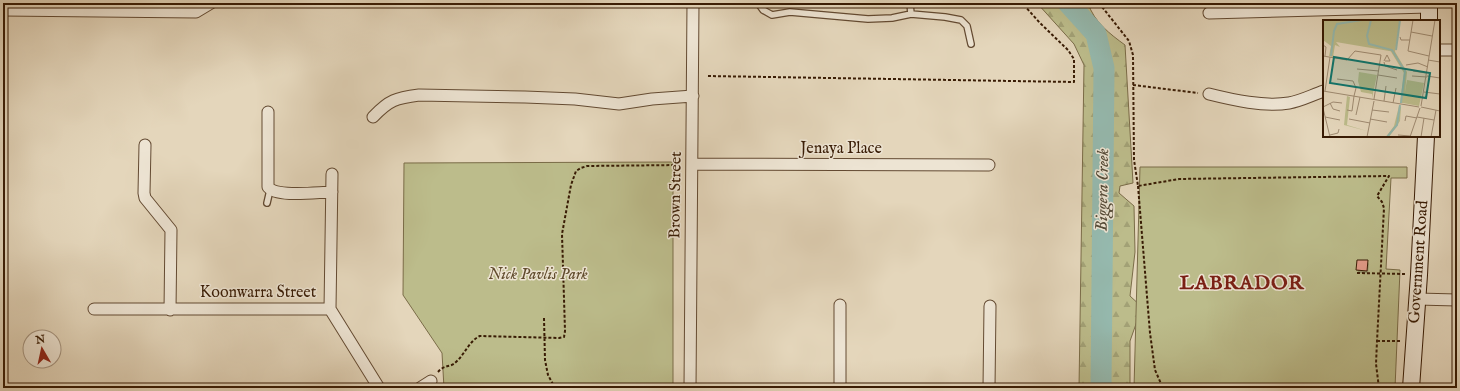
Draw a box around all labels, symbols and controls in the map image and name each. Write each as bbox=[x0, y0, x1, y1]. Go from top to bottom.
inset map bbox=[1323, 20, 1440, 137]
street label: Jenaya Place bbox=[798, 139, 882, 159]
water label: Biggera Creek bbox=[1092, 148, 1114, 232]
street label: Brown Street bbox=[665, 151, 687, 239]
street label: Government Road bbox=[1405, 199, 1433, 324]
park label: Nick Pavlis Park bbox=[488, 265, 588, 285]
district label: LABRADOR bbox=[1180, 271, 1305, 296]
street label: Koonwarra Street bbox=[200, 283, 317, 303]
north arrow bbox=[22, 329, 62, 369]
text: N bbox=[34, 332, 47, 348]

